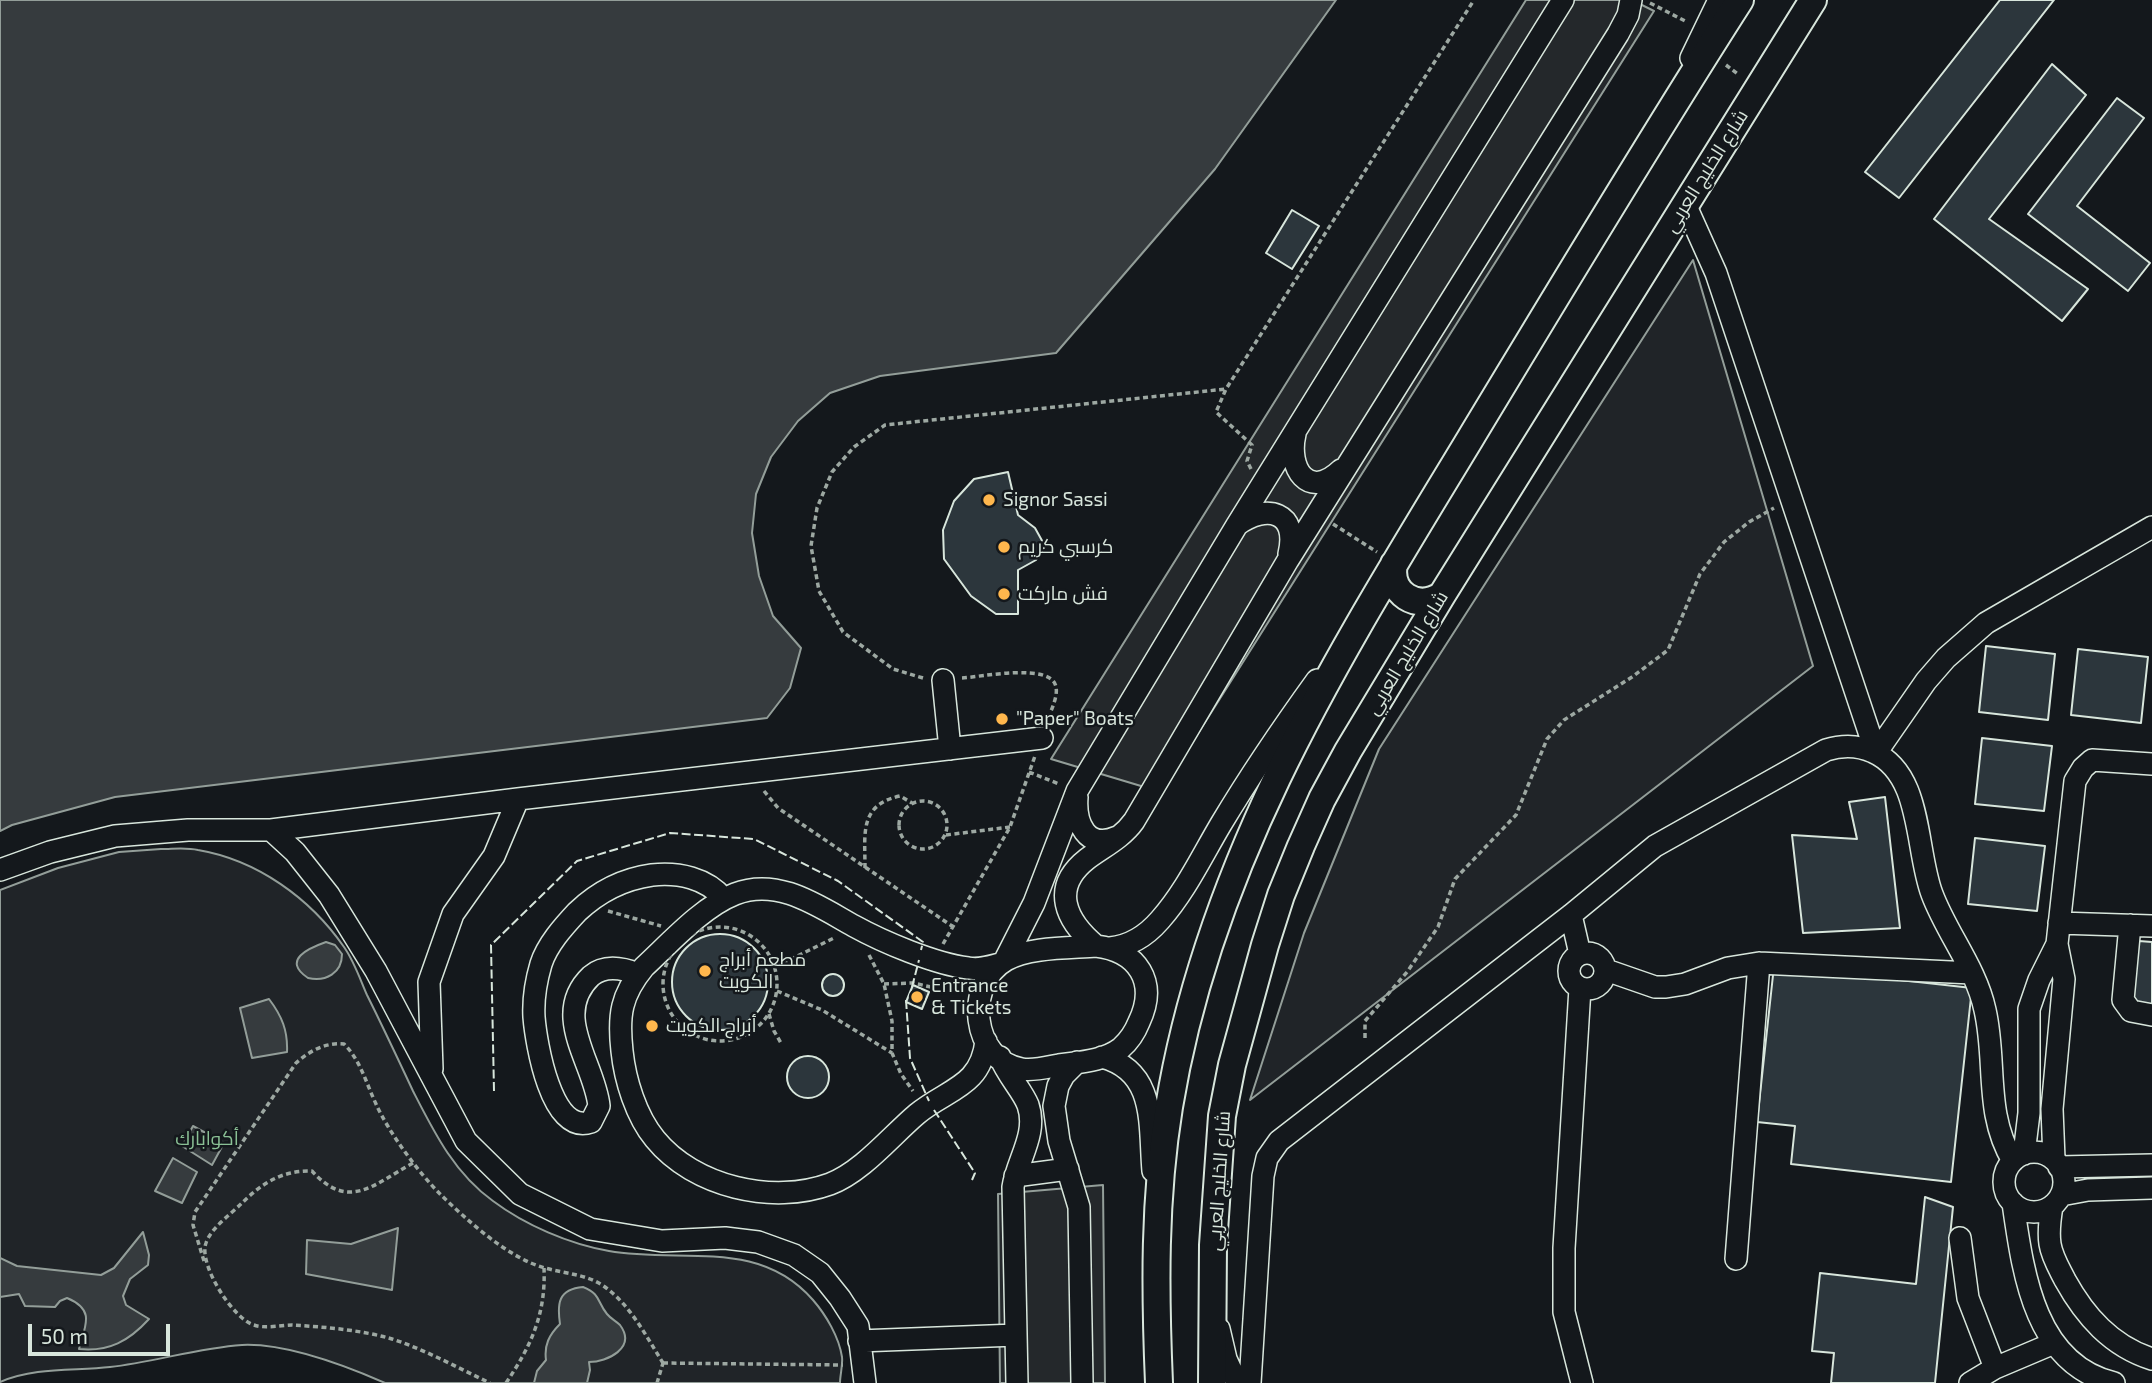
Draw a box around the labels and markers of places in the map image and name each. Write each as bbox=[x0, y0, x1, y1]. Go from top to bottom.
place label: Signor Sassi bbox=[1003, 489, 1108, 511]
marker: Signor Sassi bbox=[981, 492, 997, 508]
place label: كرسبي كريم bbox=[1018, 536, 1113, 558]
marker: كرسبي كريم bbox=[996, 539, 1012, 555]
place label: فش ماركت bbox=[1018, 583, 1108, 605]
marker: فش ماركت bbox=[996, 586, 1012, 602]
place label: "Paper" Boats bbox=[1016, 708, 1134, 730]
marker: "Paper" Boats bbox=[994, 711, 1010, 727]
place label: مطعم أبراج الكويت bbox=[719, 949, 806, 993]
marker: مطعم أبراج الكويت bbox=[697, 963, 713, 979]
place label: Entrance & Tickets bbox=[931, 975, 1011, 1019]
marker: Entrance & Tickets bbox=[909, 989, 925, 1005]
place label: أبراج الكويت bbox=[666, 1015, 757, 1037]
marker: أبراج الكويت bbox=[644, 1018, 660, 1034]

